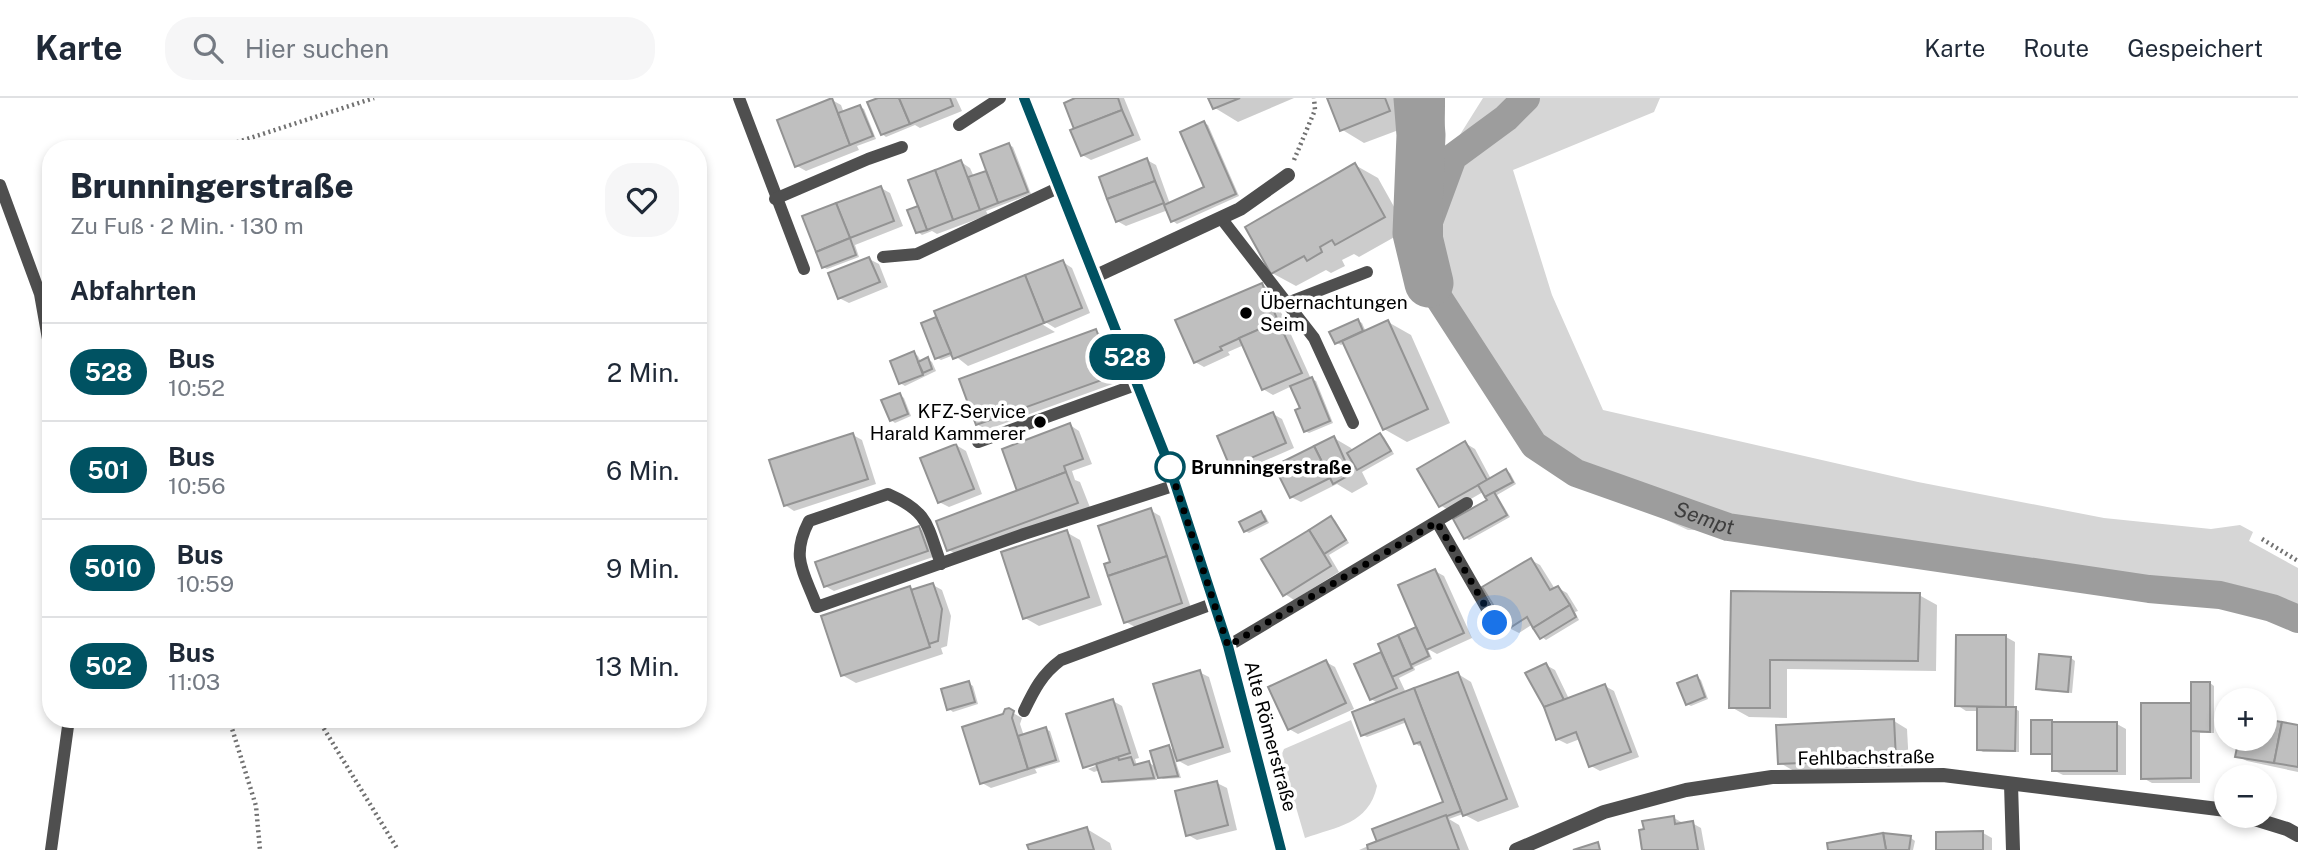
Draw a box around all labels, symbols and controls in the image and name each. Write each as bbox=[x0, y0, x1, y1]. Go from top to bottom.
search box bbox=[165, 17, 655, 80]
text: Karte bbox=[35, 29, 123, 67]
icon: search bbox=[189, 29, 227, 67]
text: Hier suchen bbox=[245, 33, 389, 64]
text: Karte bbox=[1924, 34, 1985, 62]
text: Route bbox=[2023, 34, 2089, 62]
text: Gespeichert bbox=[2127, 34, 2263, 62]
button: heart bbox=[605, 163, 679, 237]
text: Brunningerstraße bbox=[70, 167, 354, 205]
text: Zu Fuß · 2 Min. · 130 m bbox=[70, 212, 304, 239]
text: Abfahrten bbox=[70, 275, 196, 306]
place label: Übernachtungen Seim bbox=[1260, 291, 1408, 335]
marker: Übernachtungen Seim bbox=[1238, 305, 1254, 321]
line badge: 528 bbox=[1087, 334, 1167, 380]
text: Bus bbox=[168, 343, 215, 374]
text: 528 bbox=[1103, 343, 1151, 371]
text: 2 Min. bbox=[607, 357, 679, 388]
text: 528 bbox=[85, 358, 132, 386]
text: 10:52 bbox=[168, 374, 225, 401]
place label: KFZ-Service Harald Kammerer bbox=[870, 400, 1026, 444]
marker: KFZ-Service Harald Kammerer bbox=[1032, 414, 1048, 430]
text: Bus bbox=[168, 441, 215, 472]
marker: Brunningerstraße bbox=[1155, 452, 1185, 482]
text: 6 Min. bbox=[606, 455, 679, 486]
text: 501 bbox=[88, 456, 129, 484]
place label: Brunningerstraße bbox=[1191, 456, 1352, 478]
text: 10:56 bbox=[168, 472, 226, 499]
water label: Sempt bbox=[1671, 496, 1736, 540]
text: Bus bbox=[176, 539, 223, 570]
text: 9 Min. bbox=[606, 553, 679, 584]
text: 5010 bbox=[84, 554, 141, 582]
text: 10:59 bbox=[176, 570, 234, 597]
your location bbox=[1477, 605, 1512, 640]
text: Bus bbox=[168, 637, 215, 668]
text: 13 Min. bbox=[595, 651, 679, 682]
text: 502 bbox=[85, 652, 132, 680]
street label: Alte Römerstraße bbox=[1240, 658, 1302, 814]
text: 11:03 bbox=[168, 668, 220, 695]
map controls bbox=[2214, 688, 2277, 828]
button: + bbox=[2214, 688, 2277, 751]
street label: Fehlbachstraße bbox=[1797, 745, 1935, 769]
button: − bbox=[2214, 765, 2277, 828]

